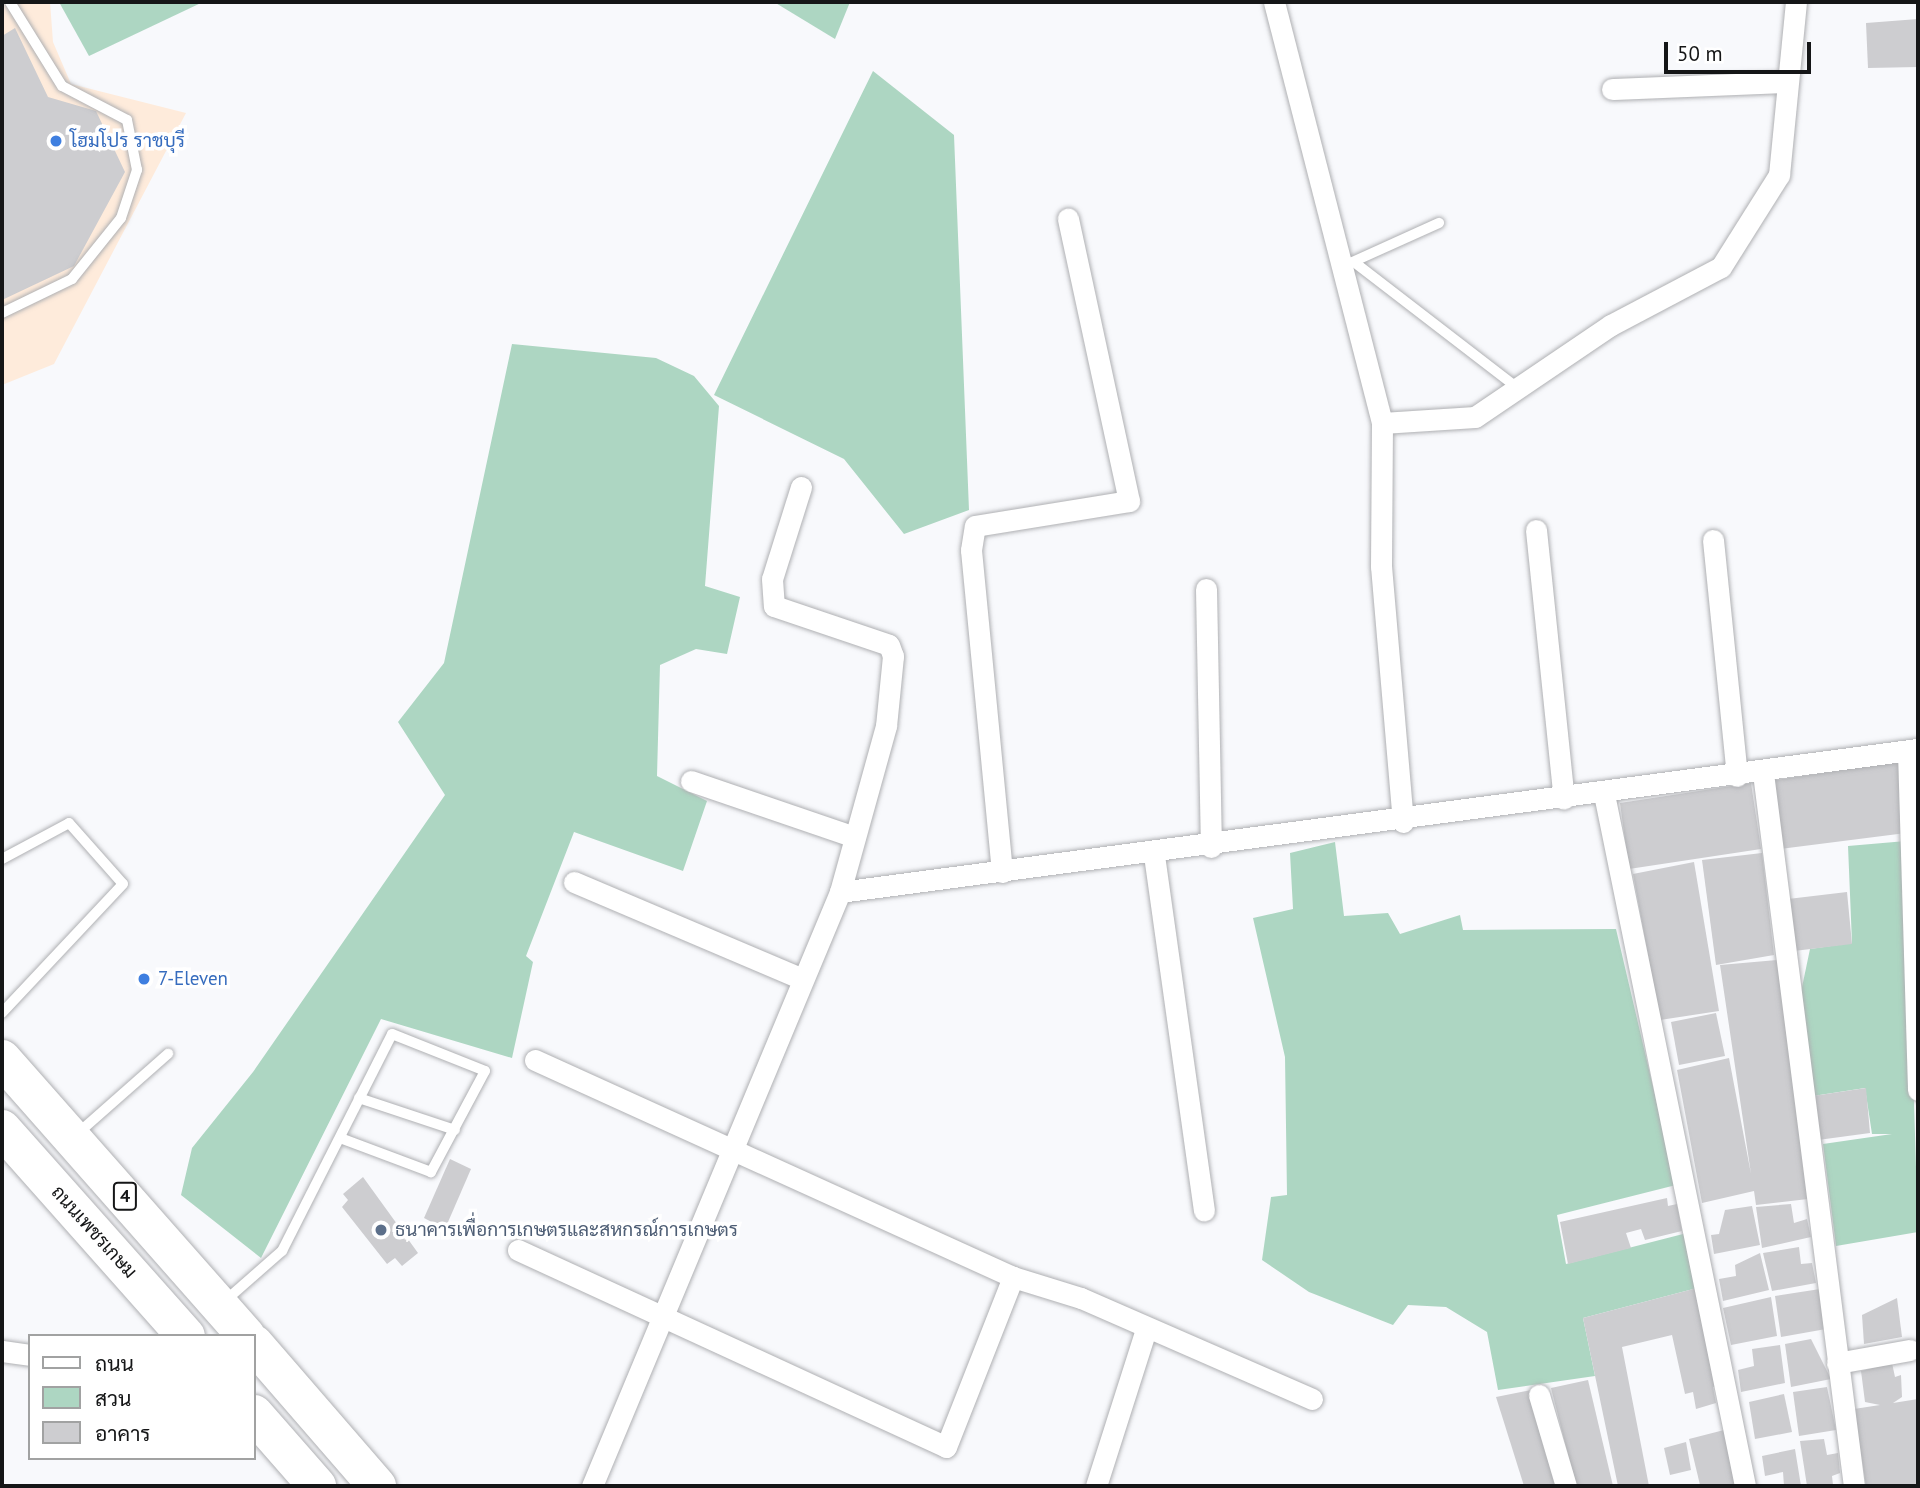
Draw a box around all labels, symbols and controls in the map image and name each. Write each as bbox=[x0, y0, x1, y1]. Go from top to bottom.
scale bar bbox=[1668, 28, 1815, 72]
text: 50 m bbox=[1677, 40, 1723, 67]
place label: โฮมโปร ราชบุรี bbox=[70, 130, 185, 152]
marker: โฮมโปร ราชบุรี bbox=[48, 133, 64, 149]
place label: 7-Eleven bbox=[158, 968, 228, 990]
marker: 7-Eleven bbox=[136, 971, 152, 987]
street label: ถนนเพชรเกษม bbox=[46, 1181, 142, 1283]
road number: 4 bbox=[113, 1182, 137, 1210]
place label: ธนาคารเพื่อการเกษตรและสหกรณ์การเกษตร bbox=[395, 1219, 738, 1241]
marker: ธนาคารเพื่อการเกษตรและสหกรณ์การเกษตร bbox=[373, 1222, 389, 1238]
legend bbox=[28, 1334, 256, 1460]
text: ถนน bbox=[95, 1350, 134, 1377]
text: สวน bbox=[95, 1385, 131, 1412]
text: อาคาร bbox=[95, 1420, 151, 1447]

